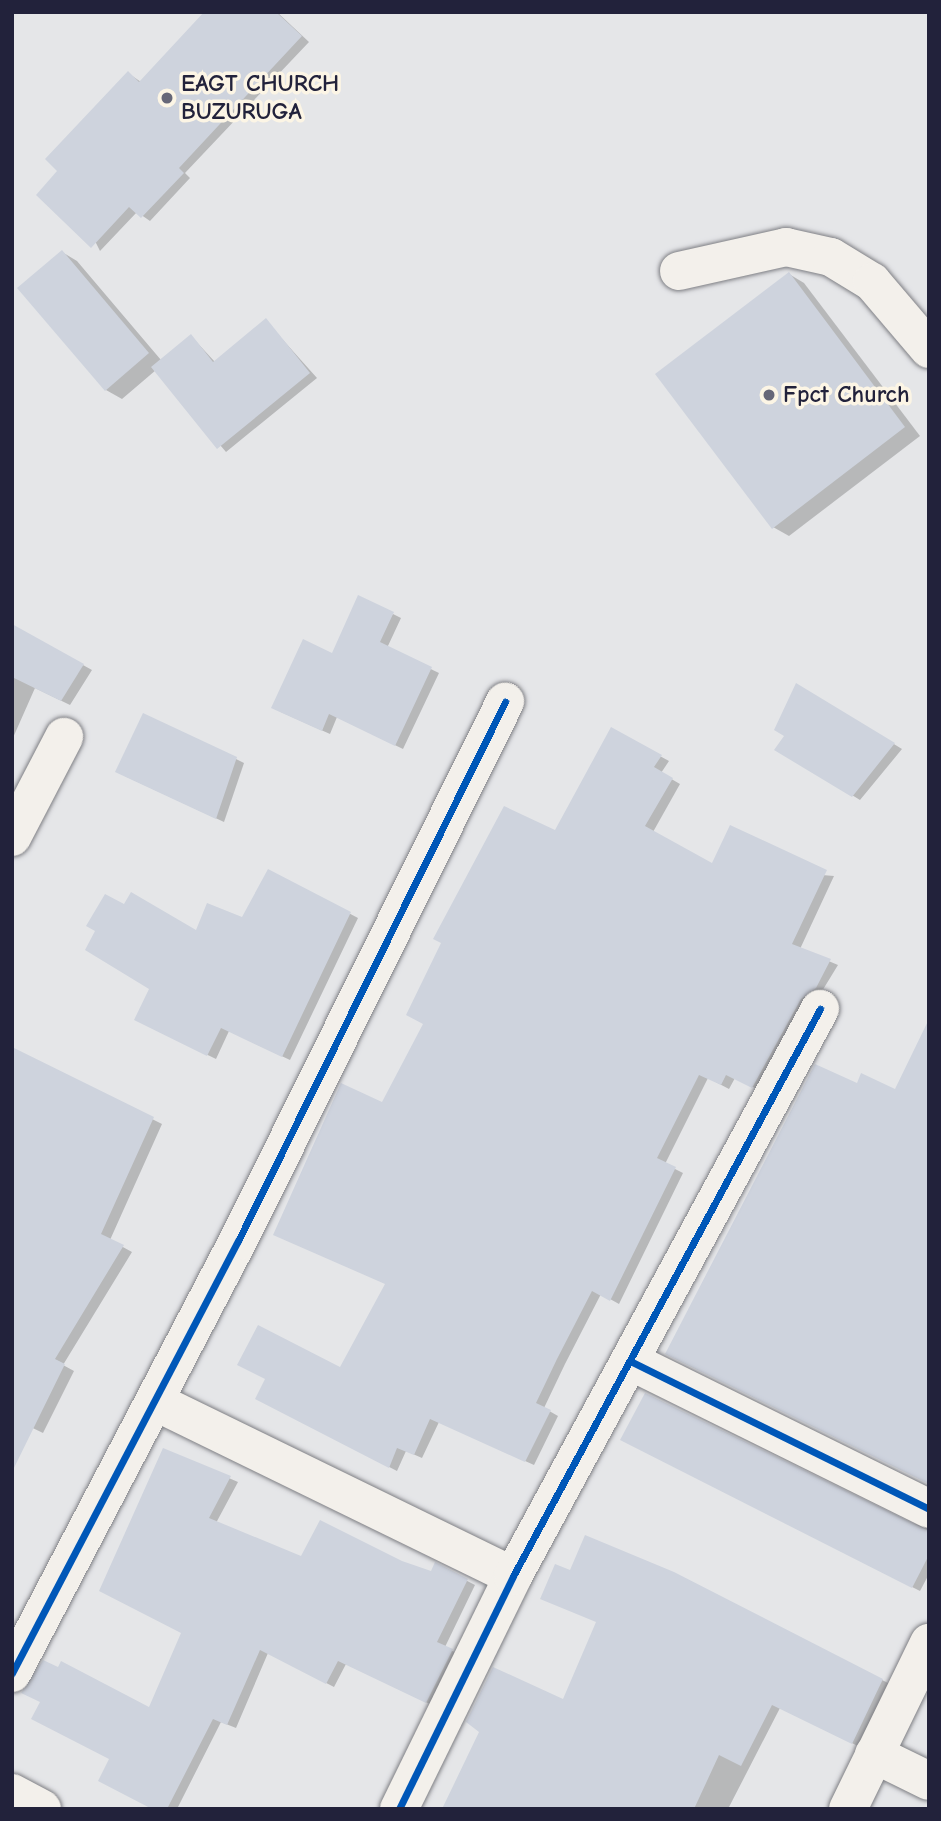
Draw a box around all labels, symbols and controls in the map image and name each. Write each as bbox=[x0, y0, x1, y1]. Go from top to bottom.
place label: EAGT CHURCH BUZURUGA bbox=[181, 70, 339, 126]
marker: EAGT CHURCH BUZURUGA bbox=[159, 90, 175, 106]
place label: Fpct Church bbox=[783, 381, 910, 409]
marker: Fpct Church bbox=[761, 387, 777, 403]

